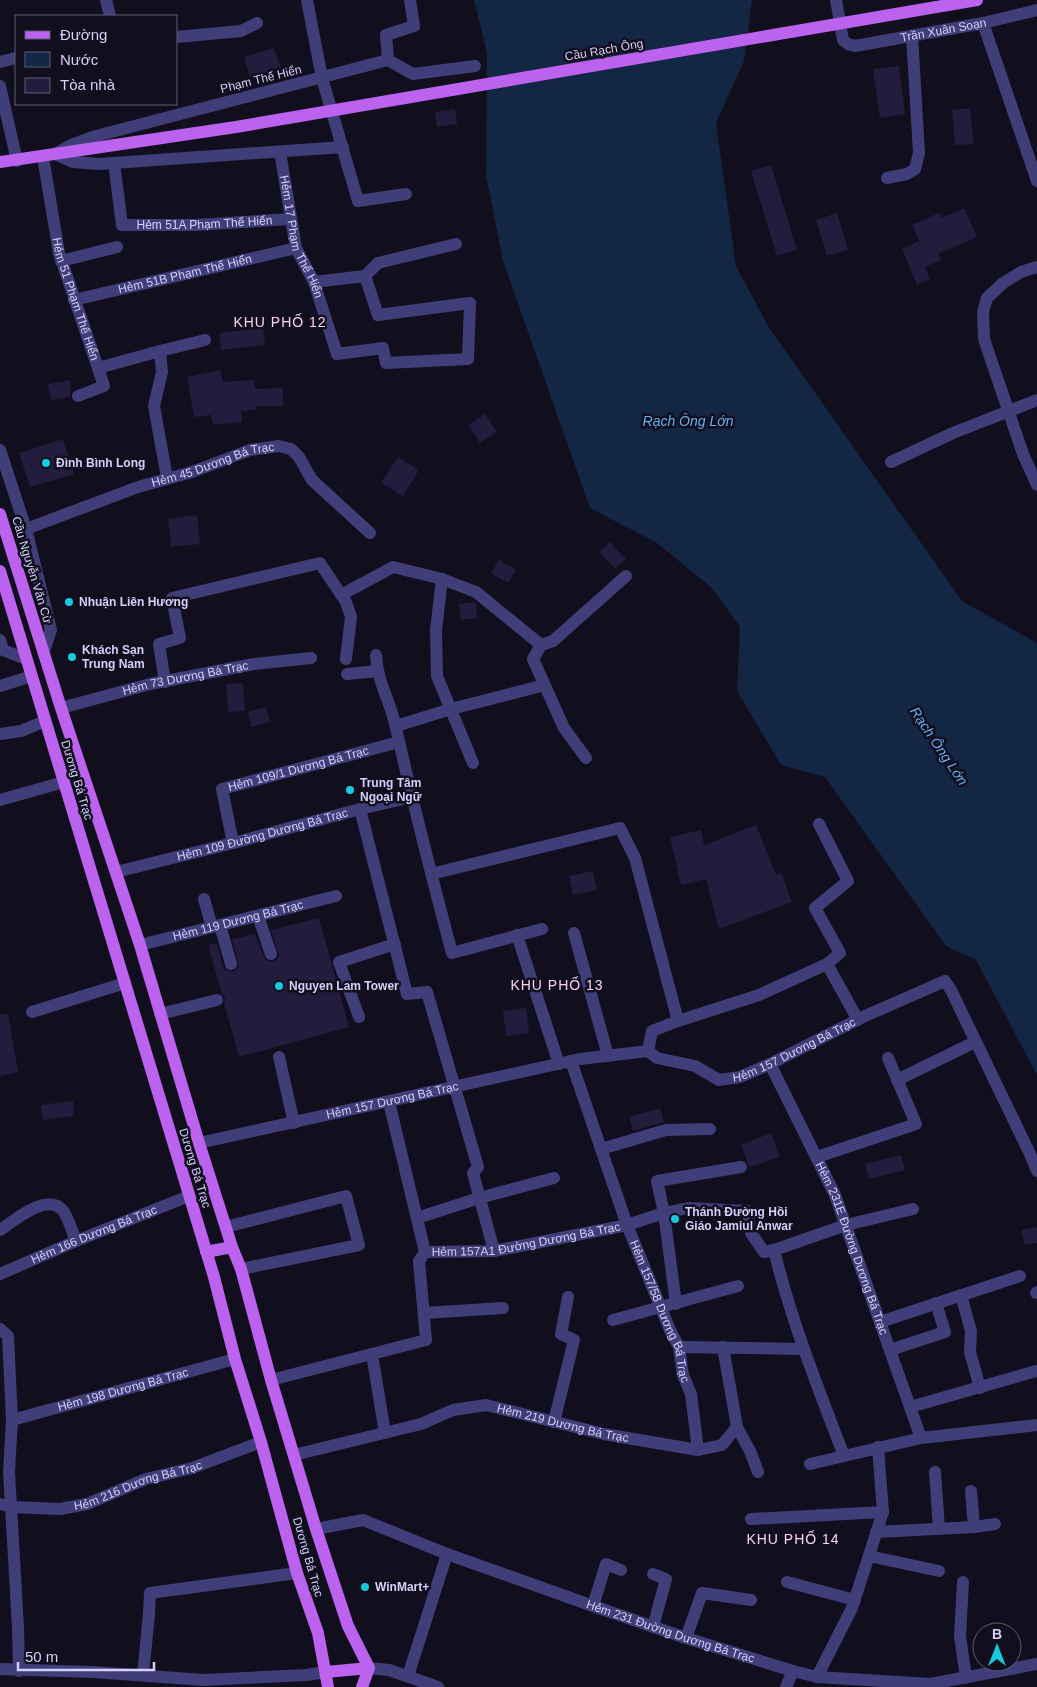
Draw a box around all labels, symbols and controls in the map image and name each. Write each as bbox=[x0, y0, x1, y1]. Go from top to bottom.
legend bbox=[15, 15, 178, 105]
street label: Trần Xuân Soạn bbox=[899, 16, 987, 45]
text: Đường bbox=[60, 26, 107, 43]
street label: Cầu Rạch Ông bbox=[564, 35, 644, 64]
text: Nước bbox=[60, 51, 99, 68]
street label: Phạm Thế Hiển bbox=[219, 62, 303, 96]
text: Tòa nhà bbox=[60, 76, 116, 93]
street label: Hẻm 17 Phạm Thế Hiển bbox=[277, 174, 326, 300]
street label: Hẻm 51A Phạm Thế Hiển bbox=[136, 213, 273, 232]
street label: Hẻm 51 Phạm Thế Hiển bbox=[50, 236, 102, 362]
street label: Hẻm 51B Phạm Thế Hiển bbox=[117, 252, 253, 296]
district label: KHU PHỐ 12 bbox=[233, 313, 327, 330]
water label: Rạch Ông Lớn bbox=[643, 413, 734, 429]
street label: Hẻm 45 Dương Bá Trạc bbox=[150, 440, 275, 490]
place label: Đình Bình Long bbox=[56, 456, 145, 470]
marker: Đình Bình Long bbox=[40, 457, 52, 469]
street label: Cầu Nguyễn Văn Cừ bbox=[9, 514, 56, 625]
place label: Nhuận Liên Hương bbox=[79, 595, 188, 609]
marker: Nhuận Liên Hương bbox=[63, 596, 75, 608]
place label: Khách Sạn Trung Nam bbox=[82, 643, 145, 671]
marker: Khách Sạn Trung Nam bbox=[66, 651, 78, 663]
street label: Hẻm 73 Dương Bá Trạc bbox=[121, 658, 249, 698]
water label: Rạch Ông Lớn bbox=[907, 704, 971, 788]
street label: Dương Bá Trạc bbox=[58, 738, 96, 822]
street label: Hẻm 109/1 Dương Bá Trạc bbox=[226, 743, 370, 794]
place label: Trung Tâm Ngoại Ngữ bbox=[360, 776, 422, 804]
marker: Trung Tâm Ngoại Ngữ bbox=[344, 784, 356, 796]
street label: Hẻm 109 Đường Dương Bá Trạc bbox=[175, 806, 349, 864]
street label: Hẻm 119 Dương Bá Trạc bbox=[171, 897, 305, 944]
district label: KHU PHỐ 13 bbox=[510, 976, 604, 993]
place label: Nguyen Lam Tower bbox=[289, 979, 399, 993]
marker: Nguyen Lam Tower bbox=[273, 980, 285, 992]
street label: Hẻm 157 Dương Bá Trạc bbox=[732, 1015, 858, 1085]
street label: Hẻm 157 Dương Bá Trạc bbox=[325, 1079, 460, 1122]
street label: Dương Bá Trạc bbox=[176, 1126, 214, 1210]
street label: Hẻm 231E Đường Dương Bá Trạc bbox=[813, 1159, 891, 1337]
street label: Hẻm 166 Dương Bá Trạc bbox=[29, 1202, 159, 1267]
place label: Thánh Đường Hồi Giáo Jamiul Anwar bbox=[685, 1205, 793, 1233]
marker: Thánh Đường Hồi Giáo Jamiul Anwar bbox=[669, 1213, 681, 1225]
street label: Hẻm 157A1 Đường Dương Bá Trạc bbox=[431, 1219, 621, 1259]
street label: Hẻm 157/58 Dương Bá Trạc bbox=[627, 1238, 692, 1385]
street label: Hẻm 198 Dương Bá Trạc bbox=[56, 1365, 190, 1414]
street label: Hẻm 219 Dương Bá Trạc bbox=[496, 1401, 630, 1445]
street label: Hẻm 216 Dương Bá Trạc bbox=[73, 1458, 204, 1513]
street label: Dương Bá Trạc bbox=[290, 1515, 326, 1599]
district label: KHU PHỐ 14 bbox=[746, 1530, 840, 1547]
place label: WinMart+ bbox=[375, 1580, 429, 1594]
marker: WinMart+ bbox=[359, 1581, 371, 1593]
street label: Hẻm 231 Đường Dương Bá Trạc bbox=[585, 1597, 756, 1666]
north arrow bbox=[972, 1622, 1022, 1672]
text: B bbox=[992, 1626, 1002, 1642]
scale bar bbox=[18, 1640, 154, 1672]
text: 50 m bbox=[25, 1648, 58, 1665]

